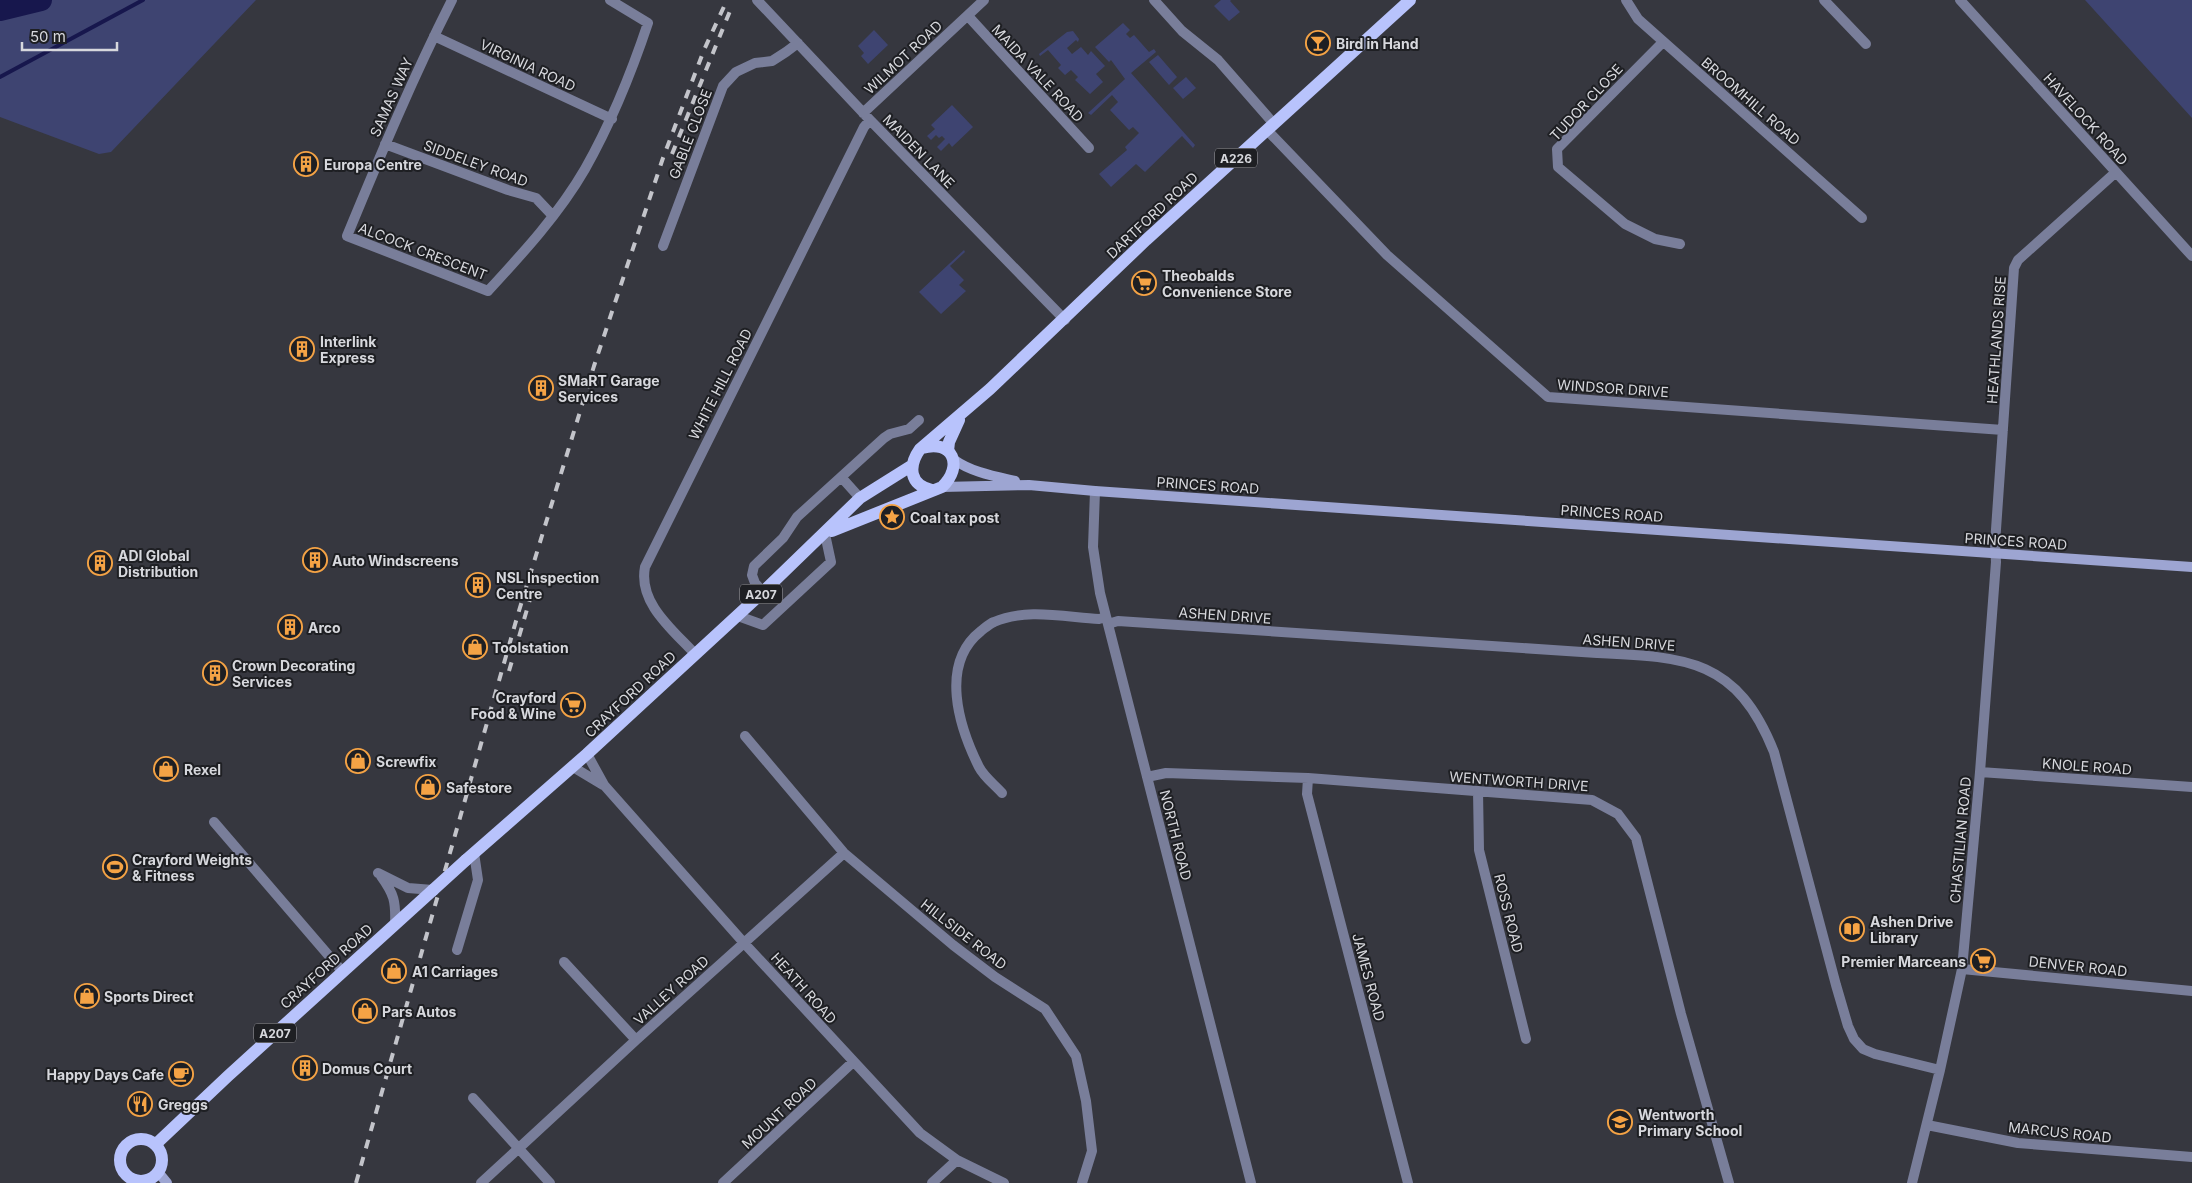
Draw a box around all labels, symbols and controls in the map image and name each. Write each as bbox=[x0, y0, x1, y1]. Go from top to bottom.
street label: WILMOT ROAD bbox=[860, 17, 946, 97]
scale bar bbox=[22, 20, 118, 52]
street label: MAIDA VALE ROAD bbox=[989, 21, 1087, 125]
text: 50 m bbox=[30, 27, 66, 46]
bar icon: Bird in Hand bbox=[1305, 30, 1331, 56]
street label: VIRGINIA ROAD bbox=[477, 35, 579, 95]
place label: Bird in Hand bbox=[1336, 35, 1419, 52]
street label: SAMAS WAY bbox=[366, 54, 416, 139]
street label: BROOMHILL ROAD bbox=[1698, 54, 1804, 148]
street label: TUDOR CLOSE bbox=[1546, 60, 1626, 144]
street label: HAVELOCK ROAD bbox=[2040, 69, 2132, 169]
street label: GABLE CLOSE bbox=[665, 87, 715, 181]
street label: MAIDEN LANE bbox=[880, 111, 958, 191]
street label: SIDDELEY ROAD bbox=[421, 136, 531, 190]
road number: A226 bbox=[1215, 148, 1257, 168]
building icon: Europa Centre bbox=[293, 151, 319, 177]
place label: Europa Centre bbox=[324, 156, 422, 173]
street label: DARTFORD ROAD bbox=[1103, 168, 1201, 262]
street label: ALCOCK CRESCENT bbox=[356, 219, 490, 283]
place label: Theobalds Convenience Store bbox=[1162, 267, 1292, 300]
supermarket icon: Theobalds Convenience Store bbox=[1131, 270, 1157, 296]
street label: HEATHLANDS RISE bbox=[1983, 276, 2009, 404]
street label: WHITE HILL ROAD bbox=[685, 326, 755, 442]
place label: Interlink Express bbox=[320, 333, 377, 366]
building icon: Interlink Express bbox=[289, 336, 315, 362]
place label: SMaRT Garage Services bbox=[558, 372, 660, 405]
building icon: SMaRT Garage Services bbox=[528, 375, 554, 401]
street label: WINDSOR DRIVE bbox=[1557, 376, 1669, 400]
street label: PRINCES ROAD bbox=[1156, 473, 1260, 497]
street label: PRINCES ROAD bbox=[1560, 501, 1664, 525]
place icon: Coal tax post bbox=[879, 504, 905, 530]
place label: Coal tax post bbox=[910, 509, 999, 526]
street label: PRINCES ROAD bbox=[1964, 529, 2068, 553]
place label: ADI Global Distribution bbox=[118, 547, 198, 580]
building icon: Auto Windscreens bbox=[302, 547, 328, 573]
building icon: ADI Global Distribution bbox=[87, 550, 113, 576]
place label: Auto Windscreens bbox=[332, 552, 459, 569]
place label: NSL Inspection Centre bbox=[496, 569, 599, 602]
building icon: NSL Inspection Centre bbox=[465, 572, 491, 598]
road number: A207 bbox=[740, 584, 782, 604]
street label: ASHEN DRIVE bbox=[1178, 603, 1272, 627]
building icon: Arco bbox=[277, 614, 303, 640]
place label: Arco bbox=[308, 619, 341, 636]
street label: ASHEN DRIVE bbox=[1582, 630, 1676, 654]
shop icon: Toolstation bbox=[462, 634, 488, 660]
place label: Toolstation bbox=[492, 639, 569, 656]
street label: CRAYFORD ROAD bbox=[581, 647, 679, 741]
place label: Crown Decorating Services bbox=[232, 657, 355, 690]
building icon: Crown Decorating Services bbox=[202, 660, 228, 686]
place label: Crayford Food & Wine bbox=[471, 689, 556, 722]
supermarket icon: Crayford Food & Wine bbox=[560, 692, 586, 718]
shop icon: Screwfix bbox=[345, 748, 371, 774]
place label: Screwfix bbox=[376, 753, 436, 770]
street label: KNOLE ROAD bbox=[2042, 754, 2132, 778]
shop icon: Rexel bbox=[153, 756, 179, 782]
place label: Rexel bbox=[184, 761, 221, 778]
street label: WENTWORTH DRIVE bbox=[1449, 768, 1589, 794]
shop icon: Safestore bbox=[415, 774, 441, 800]
street label: CHASTILIAN ROAD bbox=[1946, 776, 1974, 904]
place label: Safestore bbox=[446, 779, 512, 796]
street label: NORTH ROAD bbox=[1157, 788, 1195, 882]
place label: Crayford Weights & Fitness bbox=[132, 851, 252, 884]
sports icon: Crayford Weights & Fitness bbox=[102, 854, 128, 880]
street label: ROSS ROAD bbox=[1491, 872, 1527, 954]
street label: HILLSIDE ROAD bbox=[918, 895, 1010, 973]
place label: Ashen Drive Library bbox=[1870, 913, 1953, 946]
library icon: Ashen Drive Library bbox=[1839, 916, 1865, 942]
street label: CRAYFORD ROAD bbox=[276, 920, 376, 1012]
street label: JAMES ROAD bbox=[1349, 931, 1389, 1023]
supermarket icon: Premier Marceans bbox=[1970, 948, 1996, 974]
street label: HEATH ROAD bbox=[768, 949, 840, 1027]
street label: VALLEY ROAD bbox=[630, 952, 712, 1028]
street label: DENVER ROAD bbox=[2028, 952, 2128, 980]
place label: Premier Marceans bbox=[1841, 953, 1966, 970]
shop icon: A1 Carriages bbox=[381, 958, 407, 984]
place label: A1 Carriages bbox=[412, 963, 498, 980]
shop icon: Sports Direct bbox=[74, 983, 100, 1009]
place label: Sports Direct bbox=[104, 988, 194, 1005]
shop icon: Pars Autos bbox=[352, 998, 378, 1024]
place label: Pars Autos bbox=[382, 1003, 457, 1020]
road number: A207 bbox=[254, 1024, 296, 1042]
building icon: Domus Court bbox=[292, 1055, 318, 1081]
place label: Domus Court bbox=[322, 1060, 412, 1077]
cafe icon: Happy Days Cafe bbox=[168, 1061, 194, 1087]
place label: Happy Days Cafe bbox=[47, 1066, 164, 1083]
street label: MOUNT ROAD bbox=[738, 1074, 820, 1152]
restaurant icon: Greggs bbox=[127, 1091, 153, 1117]
place label: Greggs bbox=[158, 1096, 208, 1113]
place label: Wentworth Primary School bbox=[1638, 1106, 1742, 1139]
school or university icon: Wentworth Primary School bbox=[1607, 1109, 1633, 1135]
street label: MARCUS ROAD bbox=[2007, 1118, 2113, 1146]

